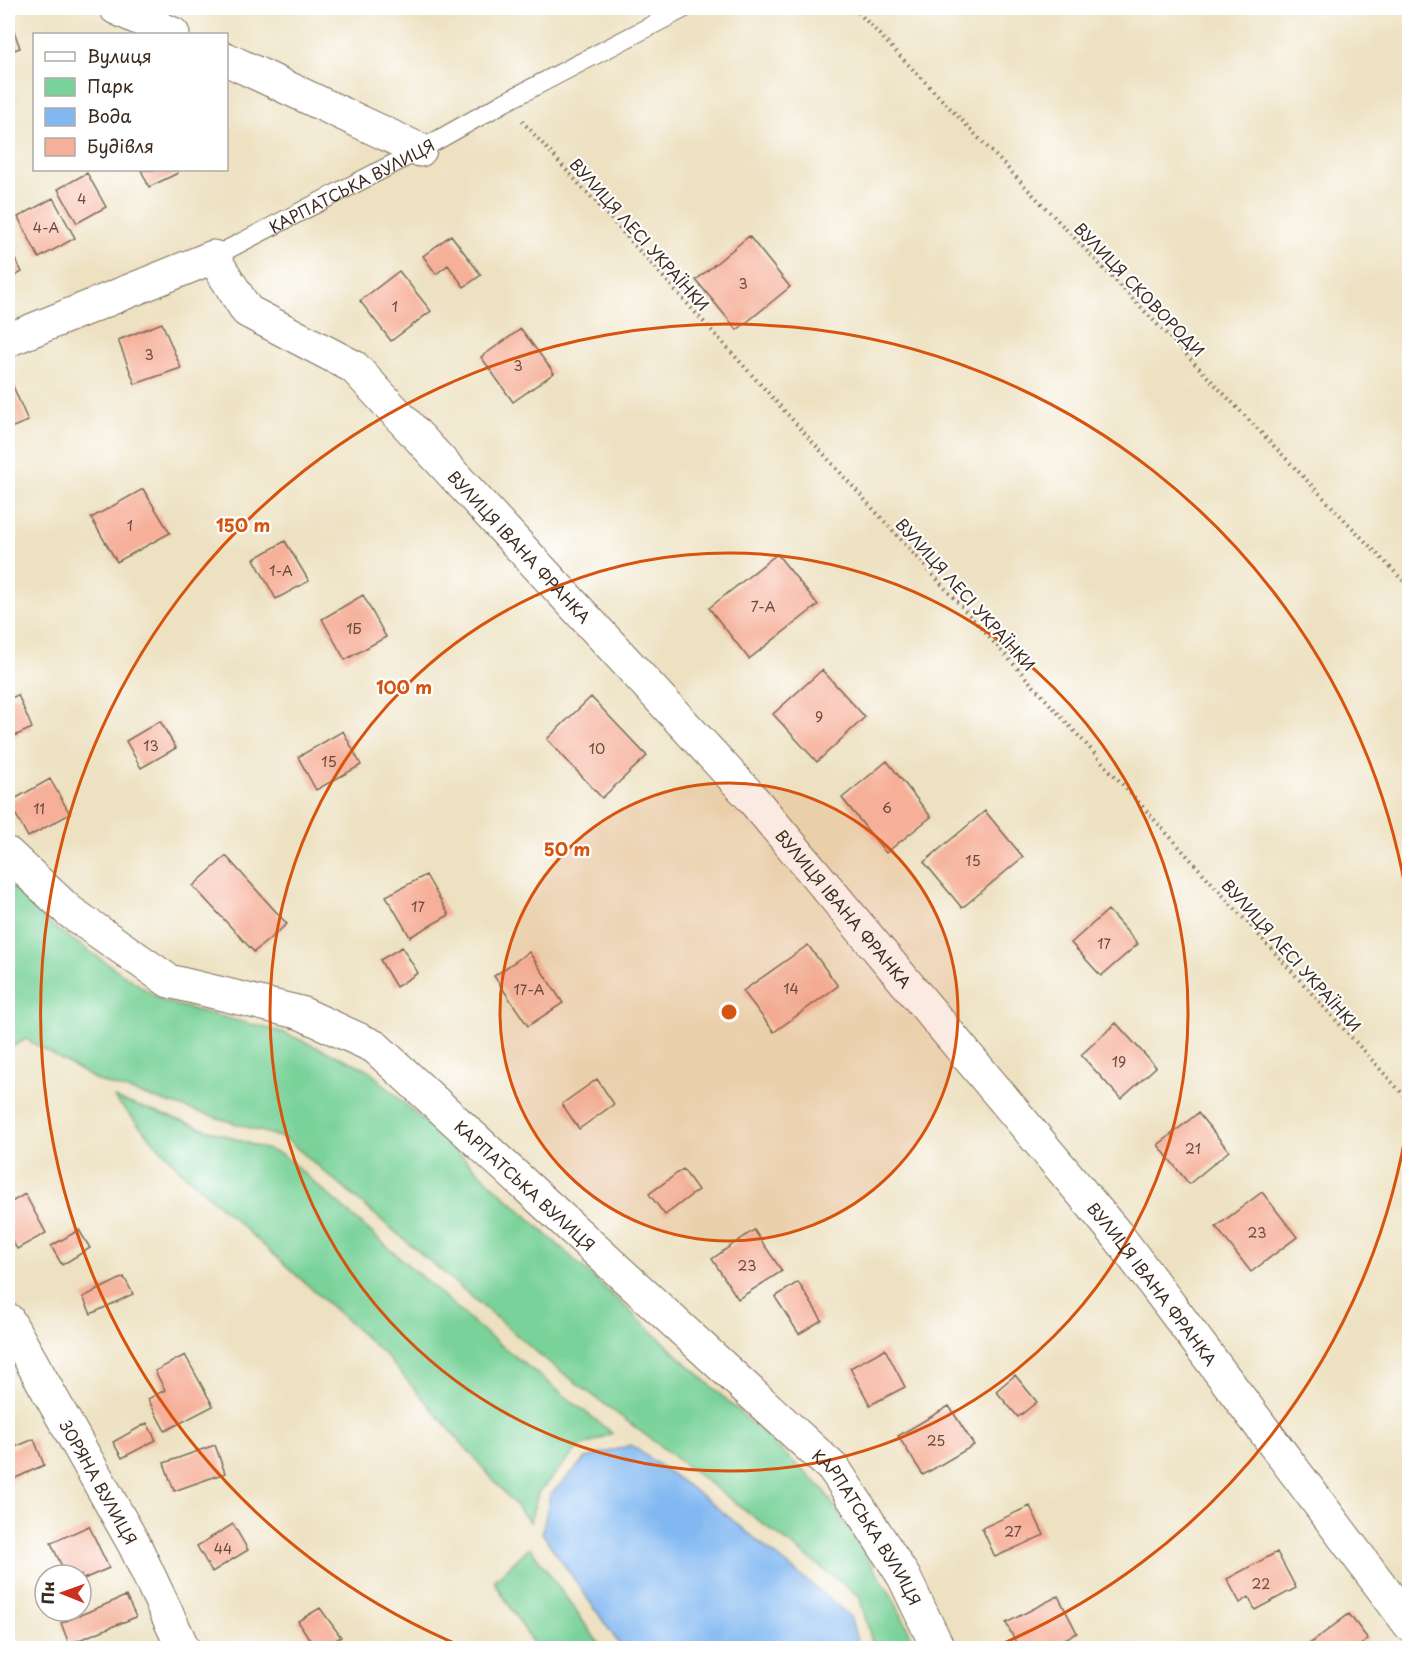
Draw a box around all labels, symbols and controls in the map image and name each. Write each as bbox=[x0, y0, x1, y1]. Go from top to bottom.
legend bbox=[33, 33, 228, 171]
text: Вулиця bbox=[87, 42, 152, 69]
text: Парк bbox=[87, 72, 134, 99]
text: Вода bbox=[87, 102, 132, 129]
text: Будівля bbox=[87, 132, 154, 159]
street label: КАРПАТСЬКА ВУЛИЦЯ bbox=[264, 132, 439, 238]
street label: ВУЛИЦЯ ЛЕСІ УКРАЇНКИ bbox=[565, 152, 715, 316]
house number: 4 bbox=[77, 188, 87, 209]
street label: ВУЛИЦЯ СКОВОРОДИ bbox=[1069, 216, 1211, 362]
house number: 4-А bbox=[33, 217, 60, 238]
house number: 3 bbox=[738, 273, 748, 294]
house number: 1 bbox=[392, 296, 398, 317]
house number: 3 bbox=[144, 344, 154, 365]
house number: 3 bbox=[513, 355, 523, 376]
street label: ВУЛИЦЯ ІВАНА ФРАНКА bbox=[443, 465, 596, 628]
text: 150 m bbox=[216, 511, 270, 538]
street label: ВУЛИЦЯ ЛЕСІ УКРАЇНКИ bbox=[891, 512, 1041, 676]
house number: 1 bbox=[127, 515, 133, 536]
house number: 1-А bbox=[269, 560, 293, 581]
house number: 7-А bbox=[751, 596, 776, 617]
house number: 1Б bbox=[346, 618, 362, 639]
text: 100 m bbox=[376, 673, 432, 700]
house number: 9 bbox=[815, 706, 823, 727]
house number: 13 bbox=[143, 735, 159, 756]
house number: 10 bbox=[589, 738, 605, 759]
house number: 15 bbox=[321, 751, 337, 772]
house number: 6 bbox=[882, 797, 892, 818]
house number: 11 bbox=[33, 798, 45, 819]
street label: ВУЛИЦЯ ІВАНА ФРАНКА bbox=[770, 824, 917, 993]
text: 50 m bbox=[544, 835, 590, 862]
house number: 15 bbox=[965, 850, 981, 871]
street label: ВУЛИЦЯ ЛЕСІ УКРАЇНКИ bbox=[1217, 873, 1367, 1037]
house number: 17 bbox=[411, 896, 425, 917]
house number: 17 bbox=[1097, 933, 1111, 954]
house number: 14 bbox=[783, 978, 799, 999]
house number: 17-А bbox=[513, 979, 545, 1000]
centre of rings bbox=[719, 1002, 739, 1022]
house number: 19 bbox=[1112, 1051, 1126, 1072]
street label: КАРПАТСЬКА ВУЛИЦЯ bbox=[450, 1114, 601, 1256]
house number: 21 bbox=[1185, 1138, 1201, 1159]
street label: ВУЛИЦЯ ІВАНА ФРАНКА bbox=[1082, 1197, 1223, 1370]
house number: 23 bbox=[1248, 1222, 1266, 1243]
house number: 23 bbox=[738, 1255, 756, 1276]
street label: ЗОРЯНА ВУЛИЦЯ bbox=[55, 1415, 144, 1549]
house number: 25 bbox=[927, 1430, 945, 1451]
street label: КАРПАТСЬКА ВУЛИЦЯ bbox=[807, 1443, 928, 1609]
house number: 27 bbox=[1004, 1521, 1022, 1542]
house number: 44 bbox=[214, 1538, 232, 1559]
north arrow bbox=[33, 1563, 93, 1623]
house number: 22 bbox=[1252, 1573, 1270, 1594]
text: Пн bbox=[35, 1581, 59, 1605]

